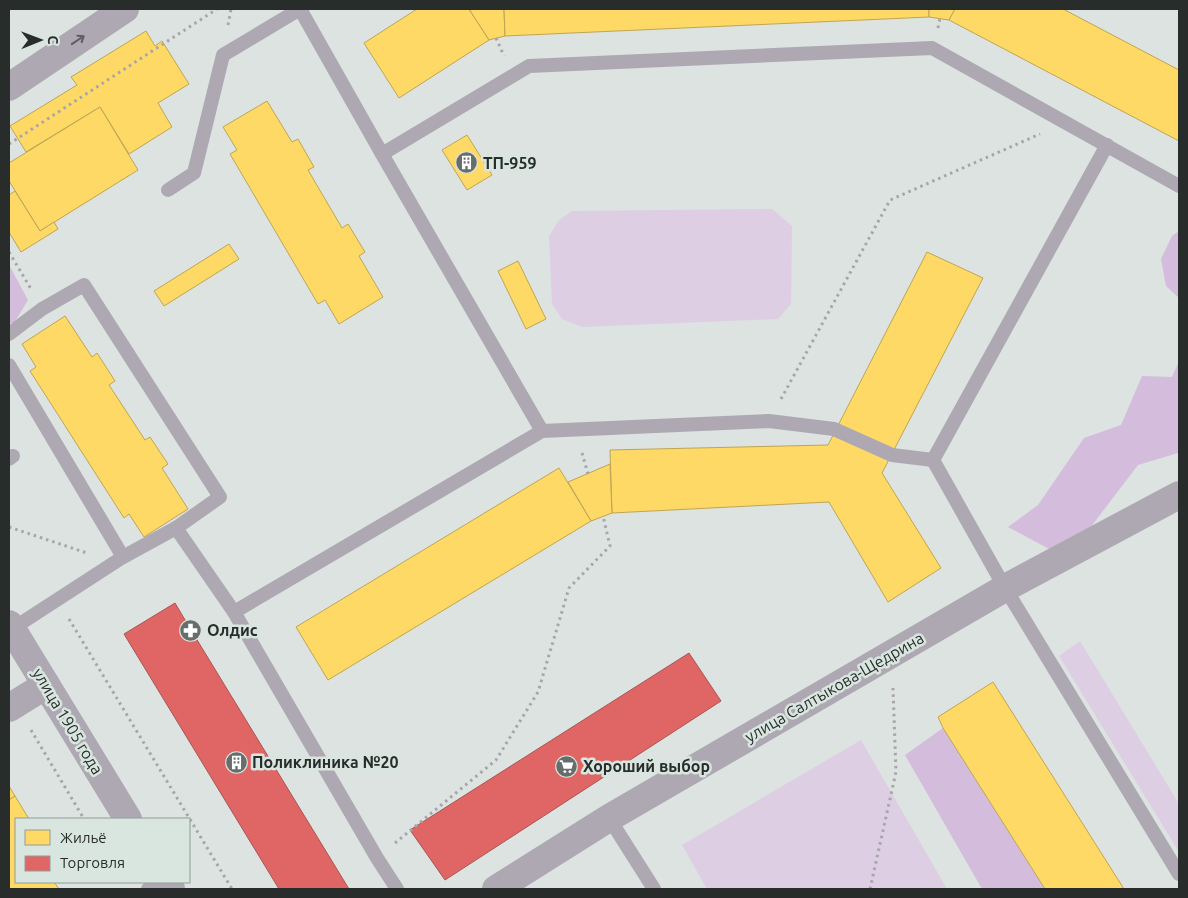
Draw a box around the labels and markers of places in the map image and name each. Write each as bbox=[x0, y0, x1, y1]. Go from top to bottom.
building icon: ТП-959 bbox=[455, 151, 479, 175]
place label: ТП-959 bbox=[483, 154, 536, 172]
pharmacy icon: Олдис bbox=[179, 618, 203, 642]
place label: Олдис bbox=[207, 621, 258, 639]
building icon: Поликлиника №20 bbox=[224, 750, 248, 774]
place label: Поликлиника №20 bbox=[252, 753, 398, 771]
supermarket icon: Хороший выбор bbox=[555, 754, 579, 778]
place label: Хороший выбор bbox=[583, 757, 710, 775]

